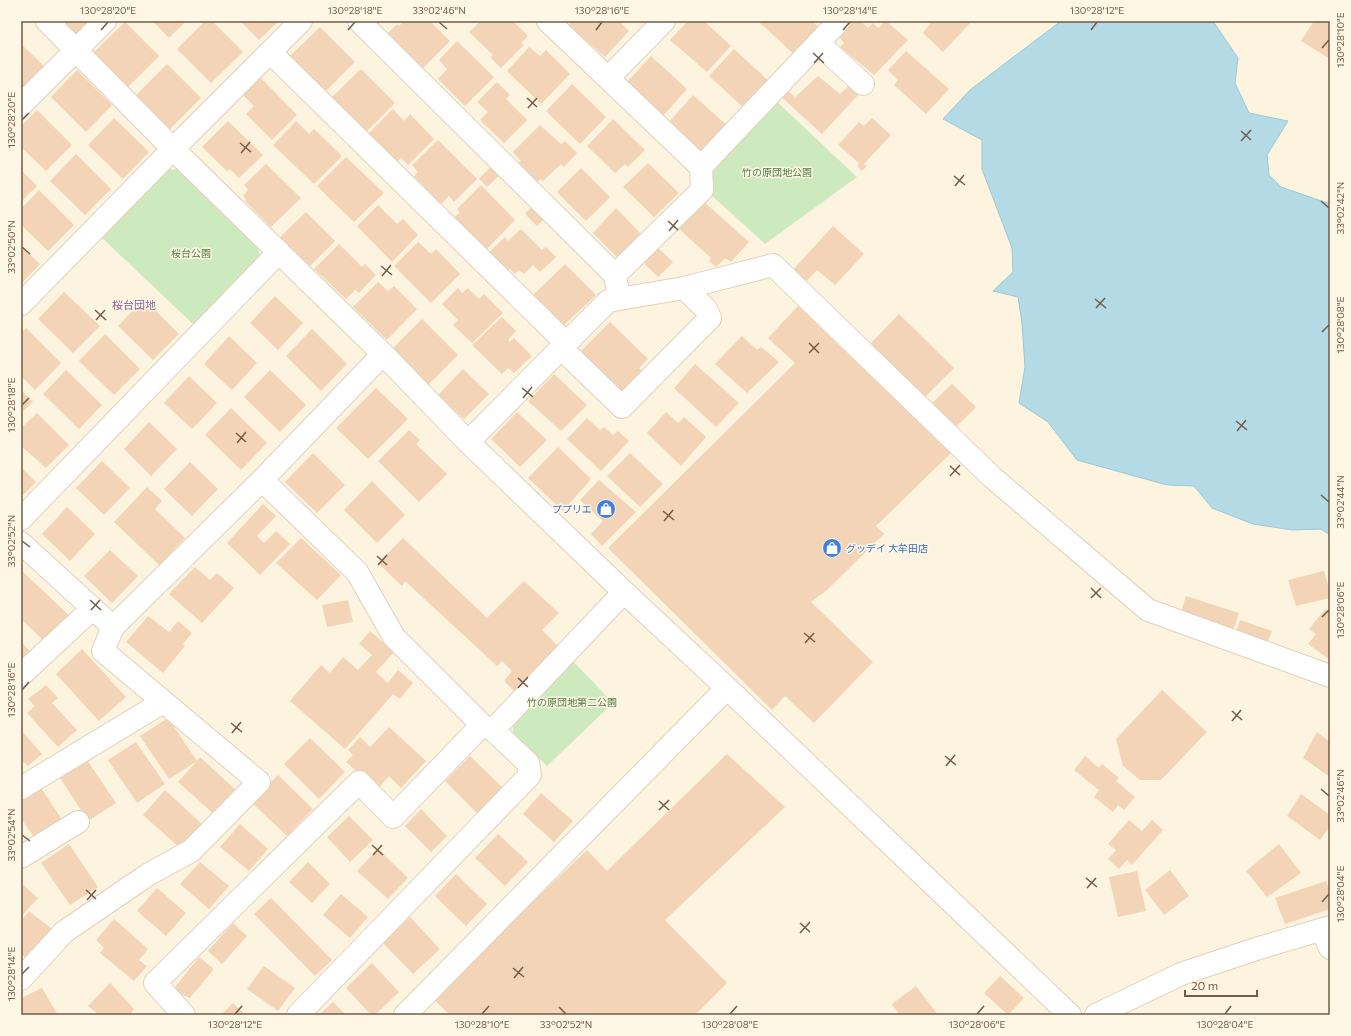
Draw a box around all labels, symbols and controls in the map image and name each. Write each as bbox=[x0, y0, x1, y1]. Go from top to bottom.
text: 130°28'20"E bbox=[80, 4, 136, 16]
text: 130°28'18"E bbox=[328, 4, 382, 16]
text: 33°02'46"N bbox=[412, 4, 466, 16]
text: 130°28'16"E bbox=[575, 4, 629, 16]
text: 130°28'14"E bbox=[823, 4, 877, 16]
text: 130°28'12"E bbox=[1070, 4, 1124, 16]
text: 130°28'10"E bbox=[1334, 12, 1346, 68]
text: 130°28'20"E bbox=[5, 92, 17, 148]
park label: 竹の原団地公園 bbox=[742, 166, 812, 178]
text: 33°02'42"N bbox=[1334, 182, 1346, 234]
text: 33°02'50"N bbox=[5, 220, 17, 274]
park label: 桜台公園 bbox=[171, 247, 211, 259]
text: 130°28'08"E bbox=[1334, 296, 1346, 354]
district label: 桜台団地 bbox=[112, 298, 156, 311]
text: 130°28'18"E bbox=[5, 378, 17, 432]
text: 33°02'44"N bbox=[1334, 475, 1346, 529]
shop icon: ププリエ bbox=[595, 498, 617, 520]
place label: ププリエ bbox=[552, 503, 592, 515]
text: 33°02'52"N bbox=[5, 515, 17, 567]
shop icon: グッデイ 大牟田店 bbox=[821, 537, 843, 559]
place label: グッデイ 大牟田店 bbox=[846, 542, 928, 554]
text: 130°28'06"E bbox=[1334, 581, 1346, 639]
text: 130°28'16"E bbox=[5, 663, 17, 717]
park label: 竹の原団地第二公園 bbox=[527, 696, 617, 708]
text: 33°02'46"N bbox=[1334, 769, 1346, 823]
text: 33°02'54"N bbox=[5, 808, 17, 862]
text: 130°28'04"E bbox=[1334, 865, 1346, 922]
text: 130°28'14"E bbox=[5, 947, 17, 1001]
scale bar bbox=[1185, 972, 1257, 998]
text: 20 m bbox=[1191, 978, 1218, 992]
text: 130°28'12"E bbox=[208, 1018, 262, 1030]
text: 130°28'10"E bbox=[454, 1018, 510, 1030]
text: 33°02'52"N bbox=[540, 1018, 592, 1030]
text: 130°28'08"E bbox=[701, 1018, 759, 1030]
text: 130°28'06"E bbox=[948, 1018, 1006, 1030]
text: 130°28'04"E bbox=[1197, 1018, 1254, 1030]

